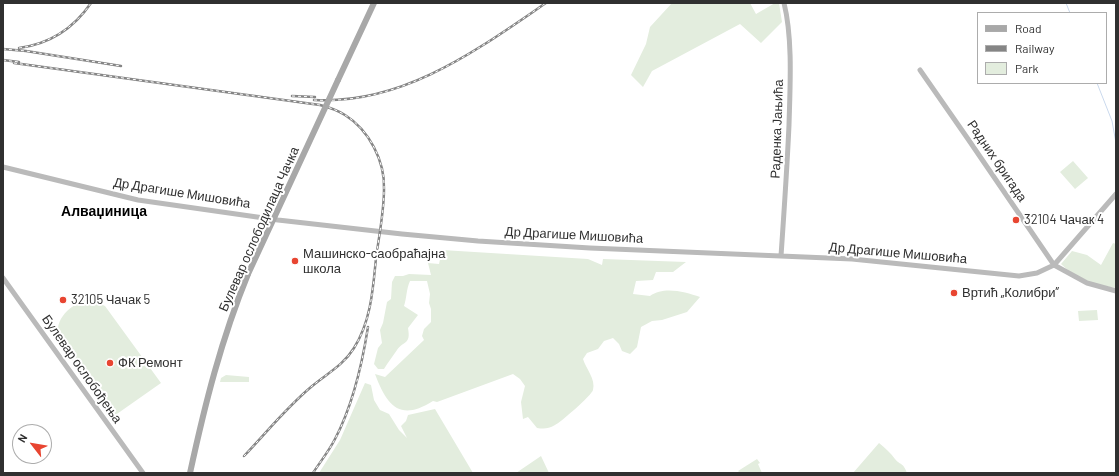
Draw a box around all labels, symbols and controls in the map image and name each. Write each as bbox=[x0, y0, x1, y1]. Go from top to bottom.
legend bbox=[977, 12, 1107, 84]
text: Road bbox=[1015, 21, 1042, 35]
text: Railway bbox=[1015, 41, 1054, 55]
text: Park bbox=[1015, 61, 1039, 75]
street label: Раденка Јањића bbox=[767, 79, 787, 179]
street label: Радних бригада bbox=[964, 117, 1030, 205]
street label: Булевар ослободилаца Чачка bbox=[216, 144, 302, 314]
street label: Др Драгише Мишовића bbox=[112, 174, 252, 212]
district label: Алваџиница bbox=[61, 203, 147, 219]
place label: 32104 Чачак 4 bbox=[1024, 212, 1104, 228]
marker: 32104 Чачак 4 bbox=[1011, 215, 1021, 225]
street label: Др Драгише Мишовића bbox=[504, 224, 644, 246]
street label: Др Драгише Мишовића bbox=[828, 239, 968, 267]
place label: Машинско-саобраћајна школа bbox=[303, 246, 445, 277]
marker: Машинско-саобраћајна школа bbox=[290, 256, 300, 266]
place label: Вртић „Колибри” bbox=[962, 285, 1059, 301]
marker: Вртић „Колибри” bbox=[949, 288, 959, 298]
place label: 32105 Чачак 5 bbox=[71, 292, 150, 308]
marker: 32105 Чачак 5 bbox=[58, 295, 68, 305]
street label: Булевар ослобођења bbox=[39, 312, 125, 426]
place label: ФК Ремонт bbox=[118, 355, 183, 371]
marker: ФК Ремонт bbox=[105, 358, 115, 368]
north arrow bbox=[12, 424, 52, 464]
text: N bbox=[15, 432, 30, 445]

